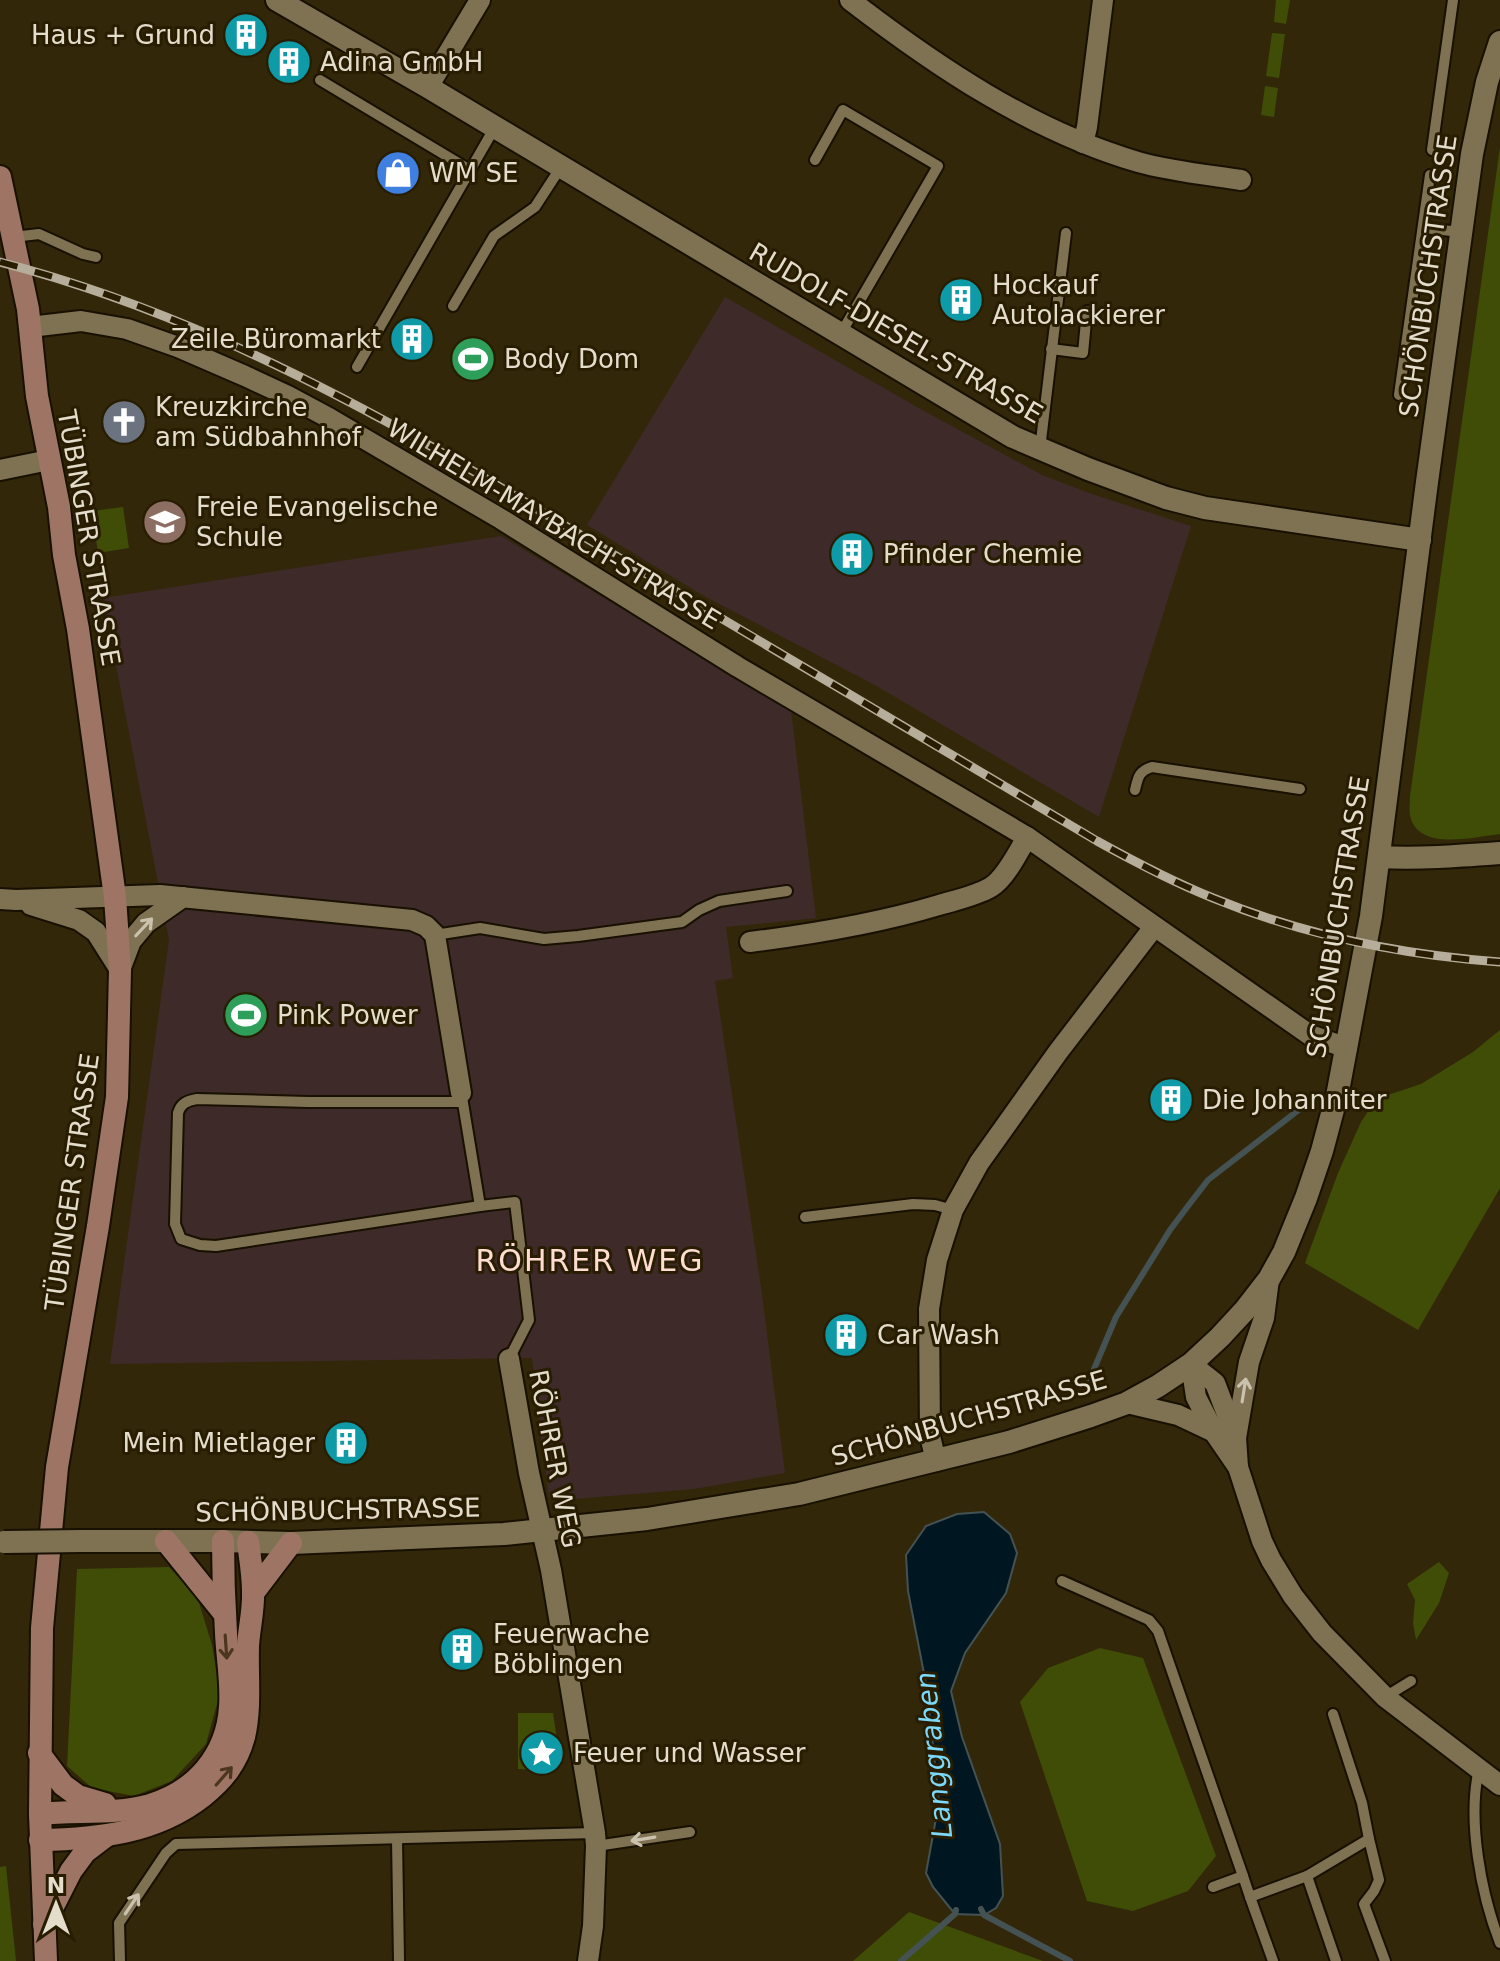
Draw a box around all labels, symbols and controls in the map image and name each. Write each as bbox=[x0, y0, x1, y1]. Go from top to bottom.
building icon: Haus + Grund bbox=[222, 11, 270, 59]
place label: Haus + Grund bbox=[31, 20, 215, 50]
building icon: Adina GmbH bbox=[265, 38, 313, 86]
place label: Adina GmbH bbox=[320, 47, 483, 77]
street label: SCHÖNBUCHSTRASSE bbox=[1392, 132, 1463, 419]
shop icon: WM SE bbox=[374, 149, 422, 197]
place label: WM SE bbox=[429, 158, 518, 188]
street label: RUDOLF-DIESEL-STRASSE bbox=[744, 237, 1048, 429]
place label: Hockauf Autolackierer bbox=[992, 270, 1165, 330]
building icon: Hockauf Autolackierer bbox=[937, 276, 985, 324]
building icon: Zeile Büromarkt bbox=[388, 315, 436, 363]
place label: Zeile Büromarkt bbox=[171, 324, 381, 354]
sports icon: Body Dom bbox=[449, 335, 497, 383]
place label: Body Dom bbox=[504, 344, 639, 374]
place label: Kreuzkirche am Südbahnhof bbox=[155, 392, 362, 452]
church icon: Kreuzkirche am Südbahnhof bbox=[100, 398, 148, 446]
street label: TÜBINGER STRASSE bbox=[52, 407, 127, 668]
street label: WILHELM-MAYBACH-STRASSE bbox=[382, 412, 726, 636]
place label: Freie Evangelische Schule bbox=[196, 492, 438, 552]
school or university icon: Freie Evangelische Schule bbox=[141, 498, 189, 546]
building icon: Pfinder Chemie bbox=[828, 530, 876, 578]
place label: Pfinder Chemie bbox=[883, 539, 1082, 569]
street label: SCHÖNBUCHSTRASSE bbox=[1300, 774, 1375, 1060]
one-way arrow bbox=[134, 917, 153, 937]
sports icon: Pink Power bbox=[222, 991, 270, 1039]
place label: Pink Power bbox=[277, 1000, 418, 1030]
street label: TÜBINGER STRASSE bbox=[38, 1051, 105, 1314]
building icon: Die Johanniter bbox=[1147, 1076, 1195, 1124]
place label: Die Johanniter bbox=[1202, 1085, 1387, 1115]
district label: RÖHRER WEG bbox=[475, 1243, 705, 1278]
building icon: Car Wash bbox=[822, 1311, 870, 1359]
place label: Car Wash bbox=[877, 1320, 1000, 1350]
street label: SCHÖNBUCHSTRASSE bbox=[827, 1363, 1110, 1472]
street label: RÖHRER WEG bbox=[523, 1367, 588, 1551]
one-way arrow bbox=[1238, 1378, 1253, 1403]
building icon: Mein Mietlager bbox=[322, 1419, 370, 1467]
place label: Mein Mietlager bbox=[122, 1428, 315, 1458]
street label: SCHÖNBUCHSTRASSE bbox=[195, 1492, 481, 1527]
place label: Feuerwache Böblingen bbox=[493, 1619, 650, 1679]
building icon: Feuerwache Böblingen bbox=[438, 1625, 486, 1673]
one-way arrow bbox=[219, 1633, 234, 1660]
water label: Langgraben bbox=[909, 1670, 959, 1840]
place icon: Feuer und Wasser bbox=[518, 1729, 566, 1777]
place label: Feuer und Wasser bbox=[573, 1738, 806, 1768]
one-way arrow bbox=[215, 1767, 233, 1787]
one-way arrow bbox=[631, 1832, 656, 1847]
north arrow bbox=[16, 1865, 96, 1945]
text: N bbox=[47, 1873, 65, 1898]
one-way arrow bbox=[124, 1893, 140, 1916]

